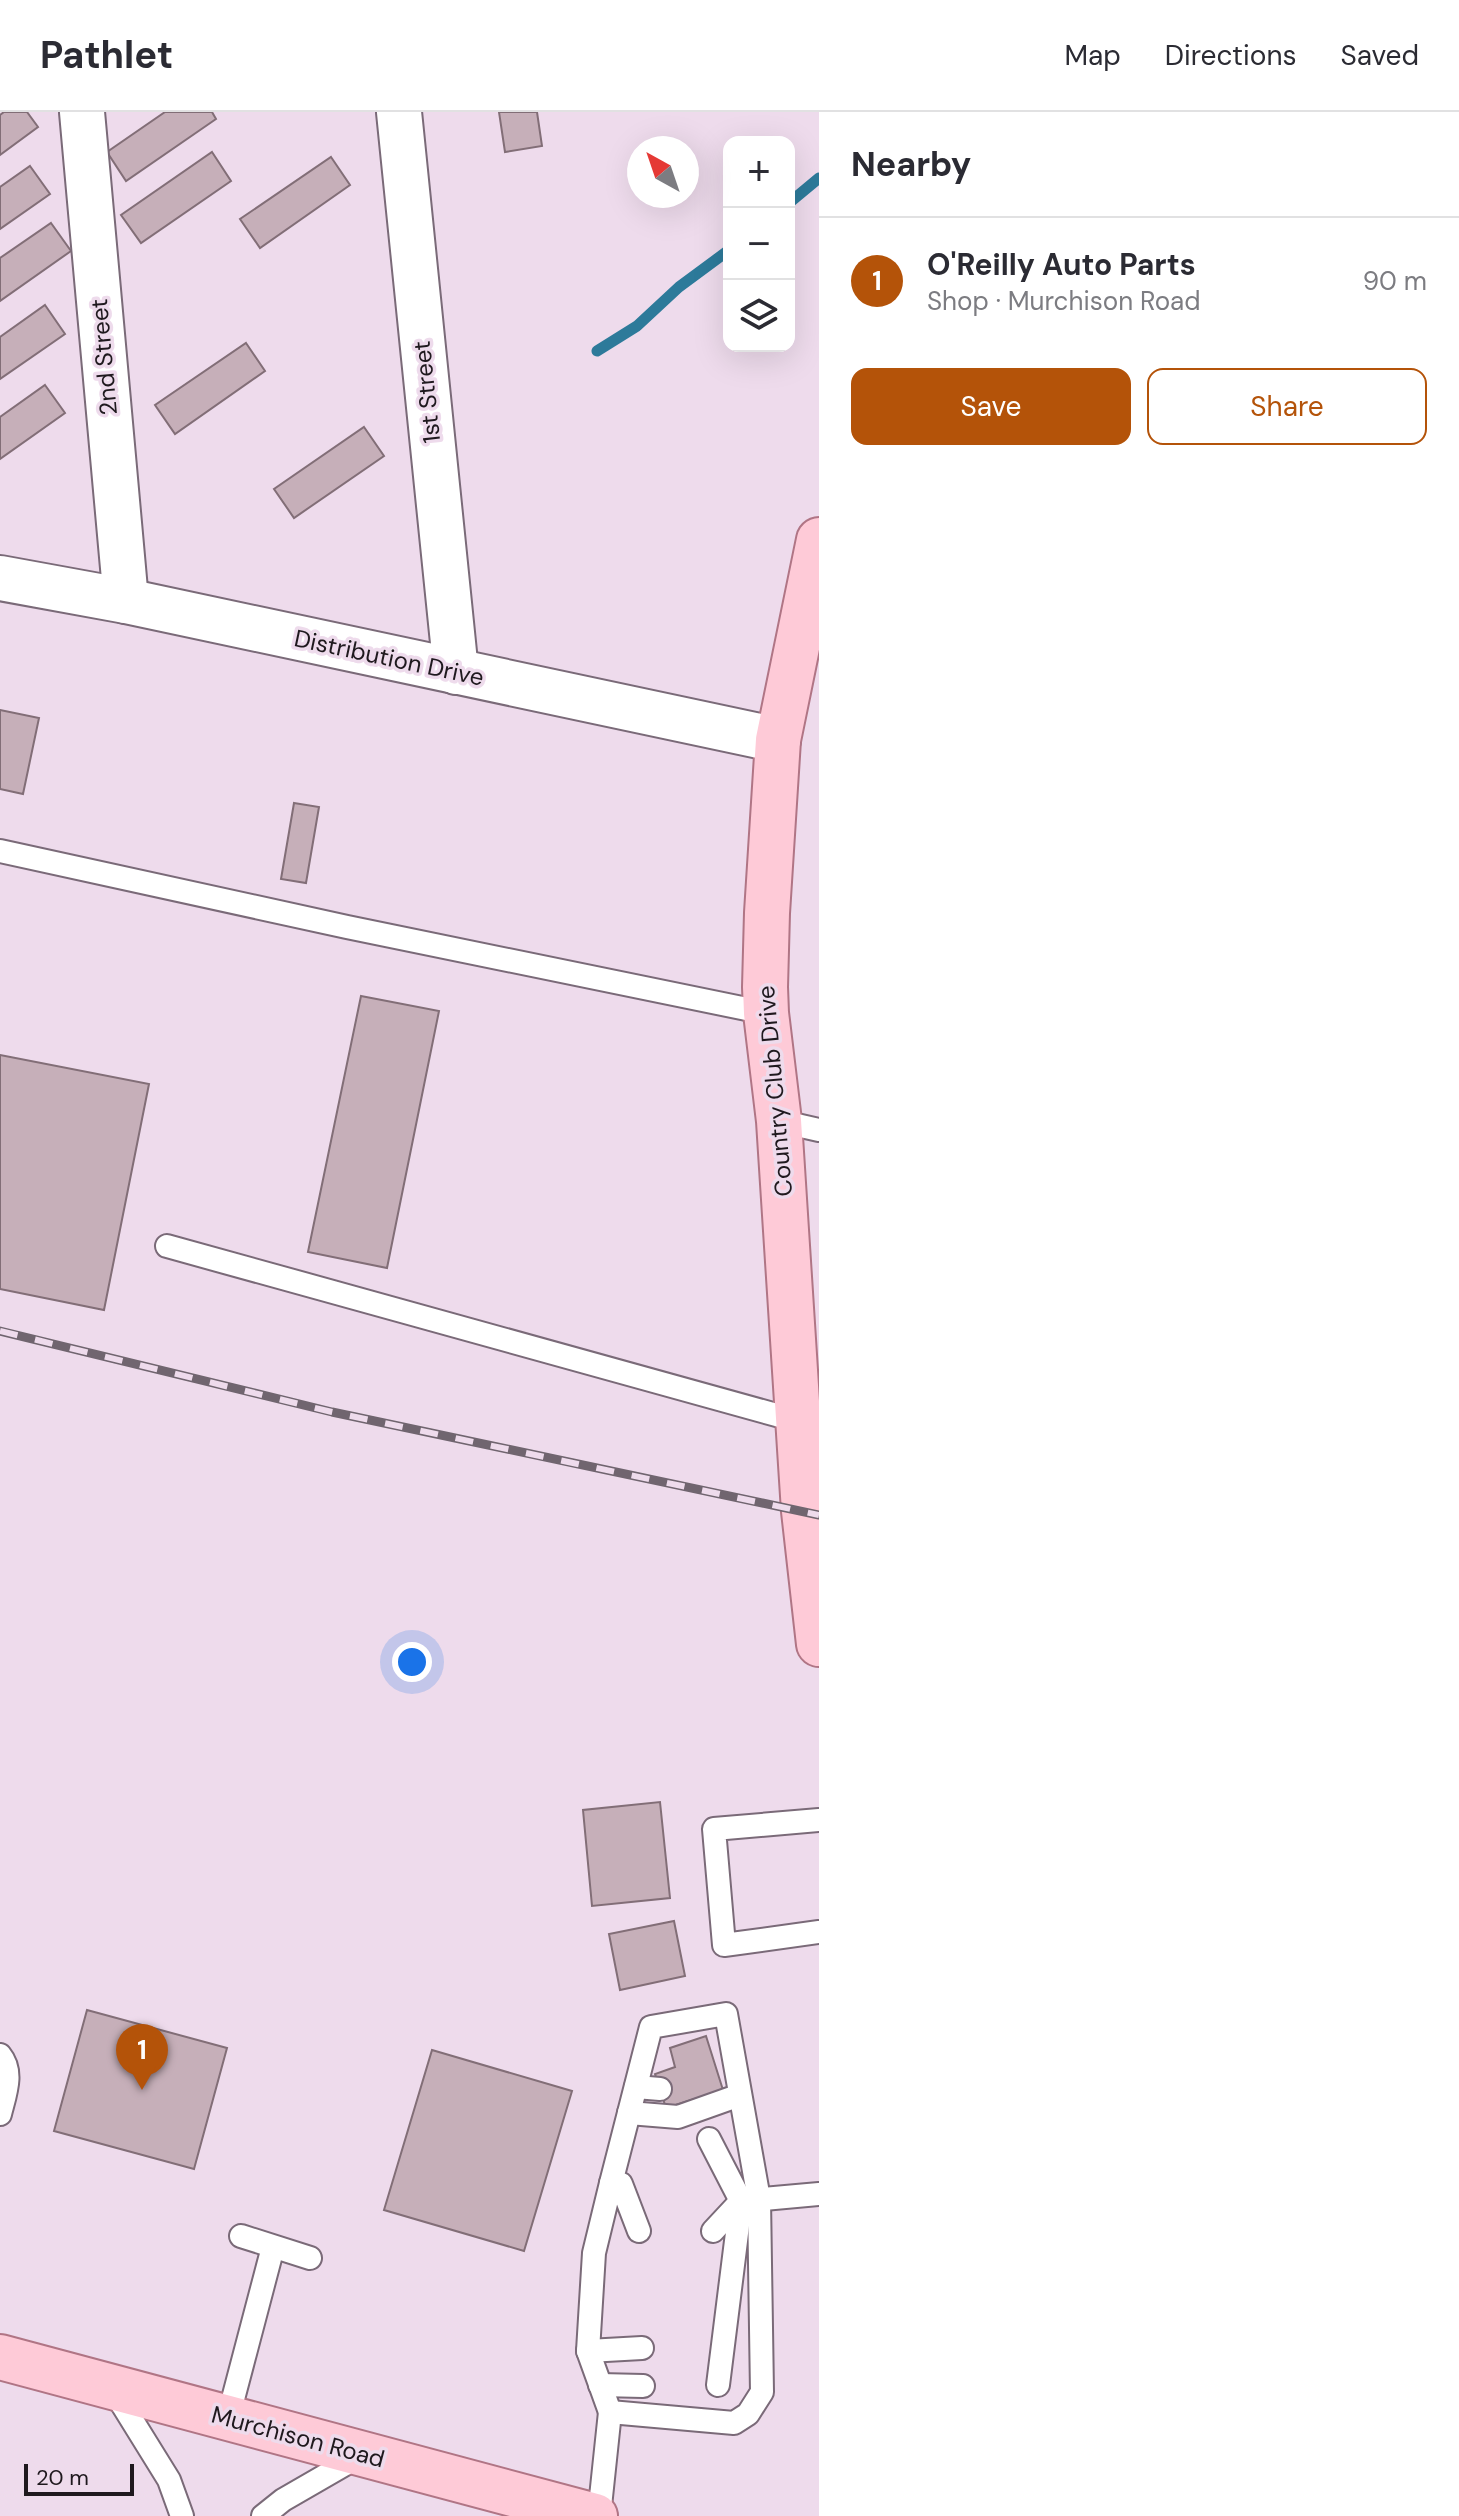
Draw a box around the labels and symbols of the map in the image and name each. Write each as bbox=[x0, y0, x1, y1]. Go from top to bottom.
north arrow bbox=[627, 136, 699, 208]
street label: 2nd Street bbox=[83, 297, 124, 417]
street label: 1st Street bbox=[406, 339, 447, 445]
street label: Distribution Drive bbox=[291, 622, 487, 693]
street label: Country Club Drive bbox=[750, 984, 799, 1198]
your location bbox=[392, 1642, 432, 1682]
pin: 1 bbox=[116, 2024, 168, 2090]
street label: Murchison Road bbox=[208, 2399, 388, 2475]
scale bar bbox=[24, 2460, 134, 2496]

